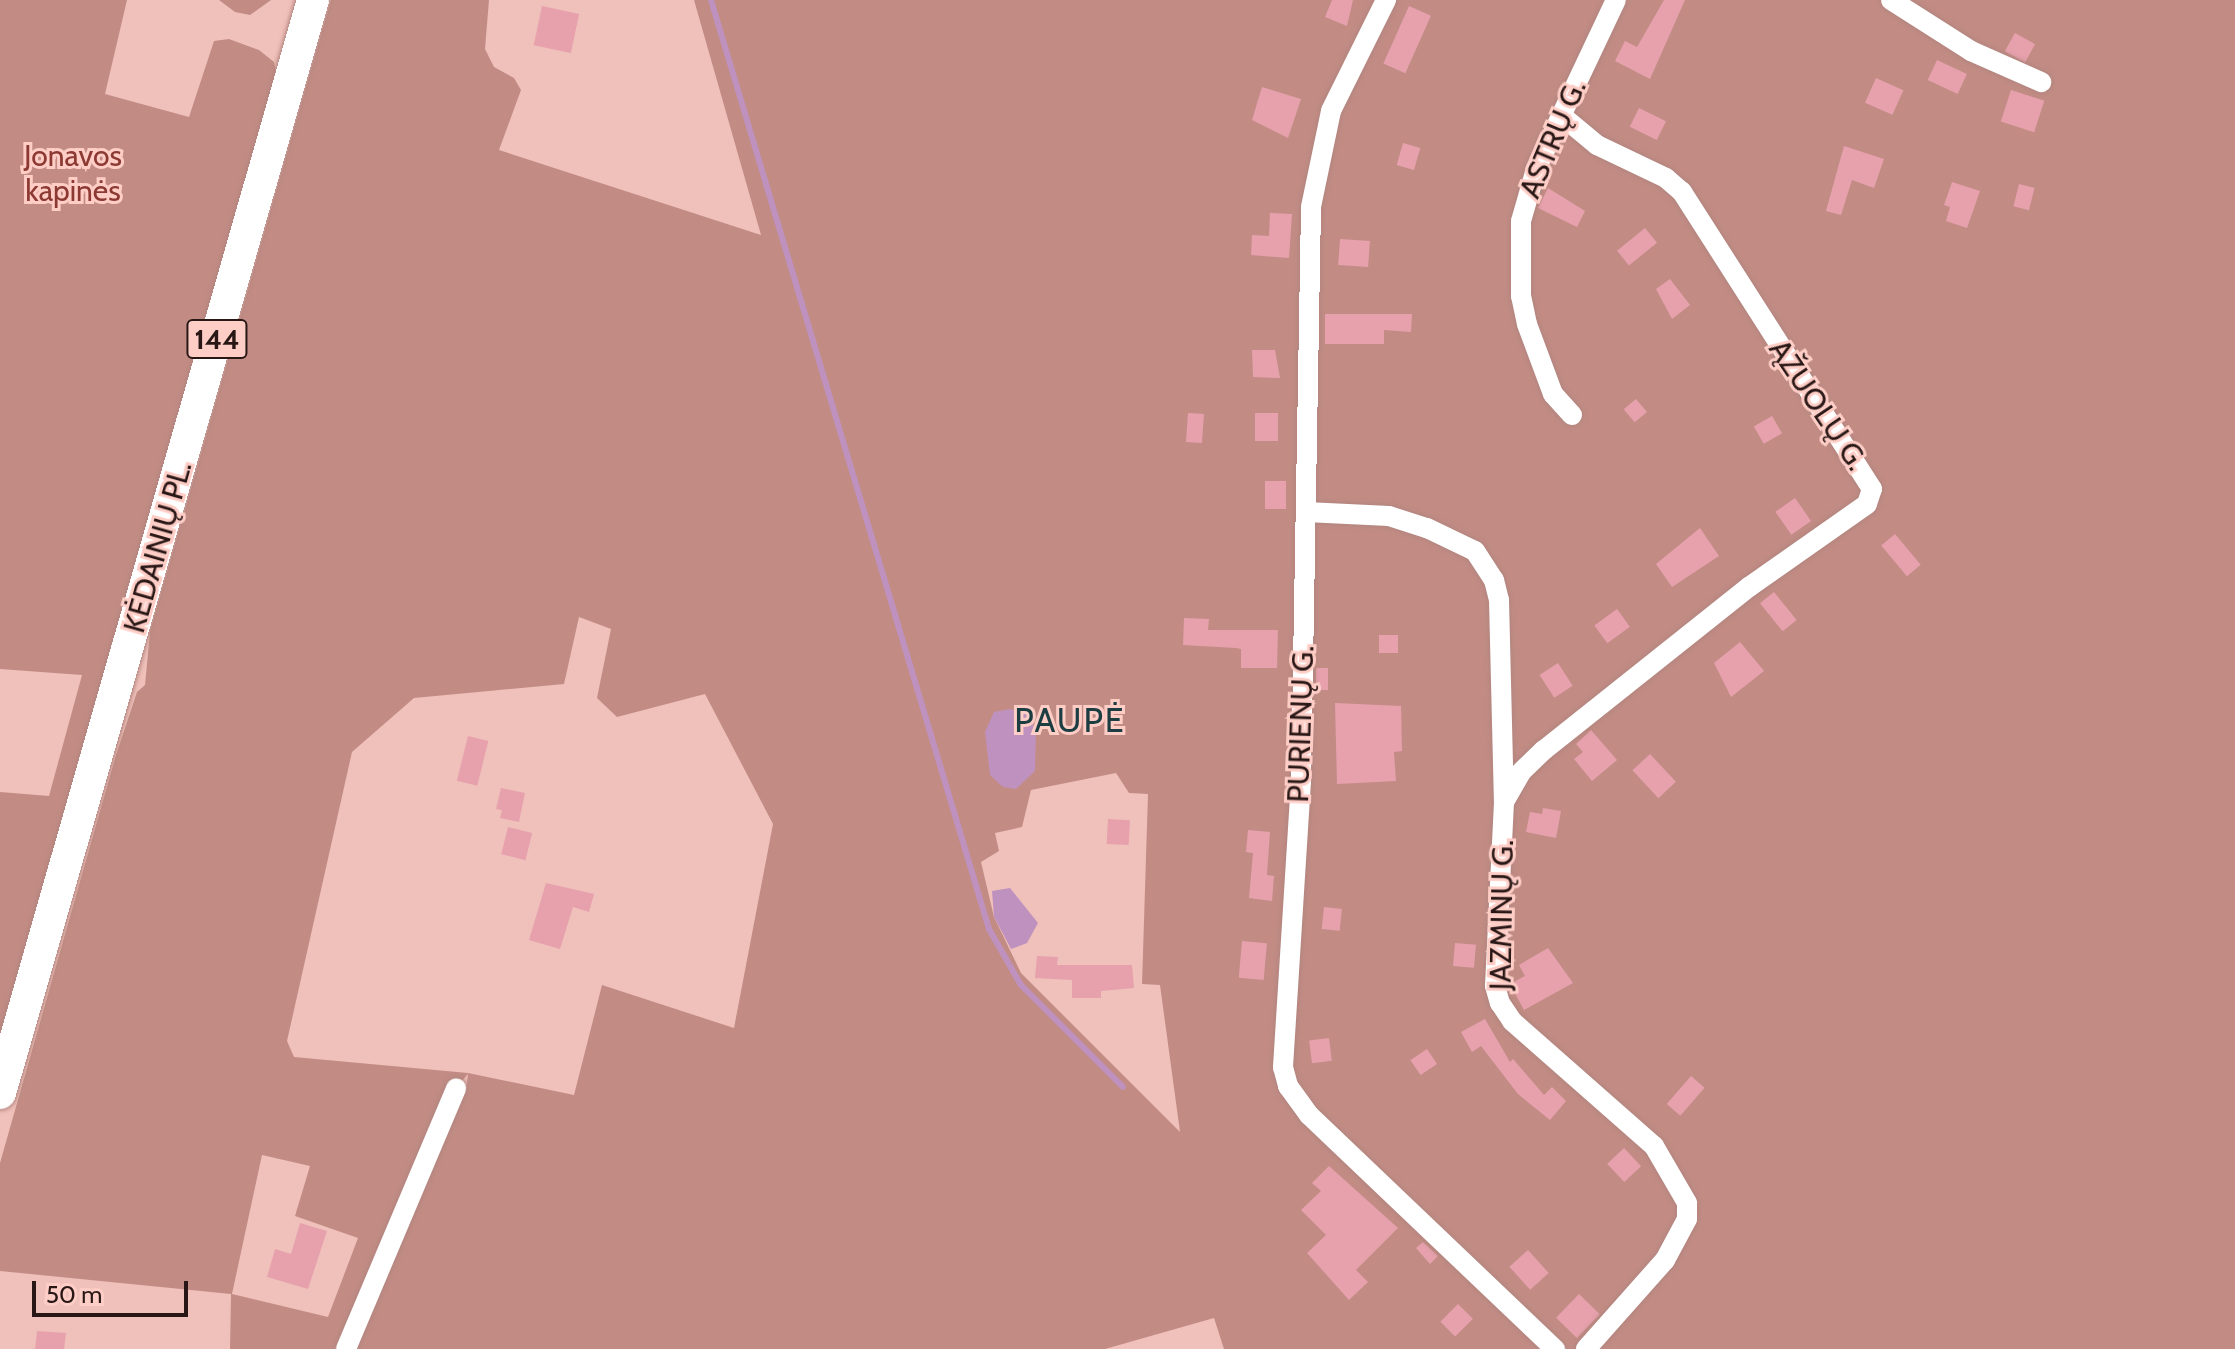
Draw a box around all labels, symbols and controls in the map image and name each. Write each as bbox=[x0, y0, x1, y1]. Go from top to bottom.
street label: ASTRŲ G. bbox=[1512, 74, 1594, 204]
park label: Jonavos kapinės bbox=[24, 138, 122, 208]
road number: 144 bbox=[185, 315, 249, 363]
street label: ĄŽUOLŲ G. bbox=[1761, 333, 1875, 477]
street label: KĖDAINIŲ PL. bbox=[116, 457, 200, 637]
street label: PURIENŲ G. bbox=[1280, 645, 1322, 803]
district label: PAUPĖ bbox=[1014, 701, 1126, 741]
street label: JAZMINŲ G. bbox=[1483, 839, 1521, 991]
scale bar bbox=[36, 1265, 192, 1315]
text: 50 m bbox=[46, 1280, 102, 1309]

